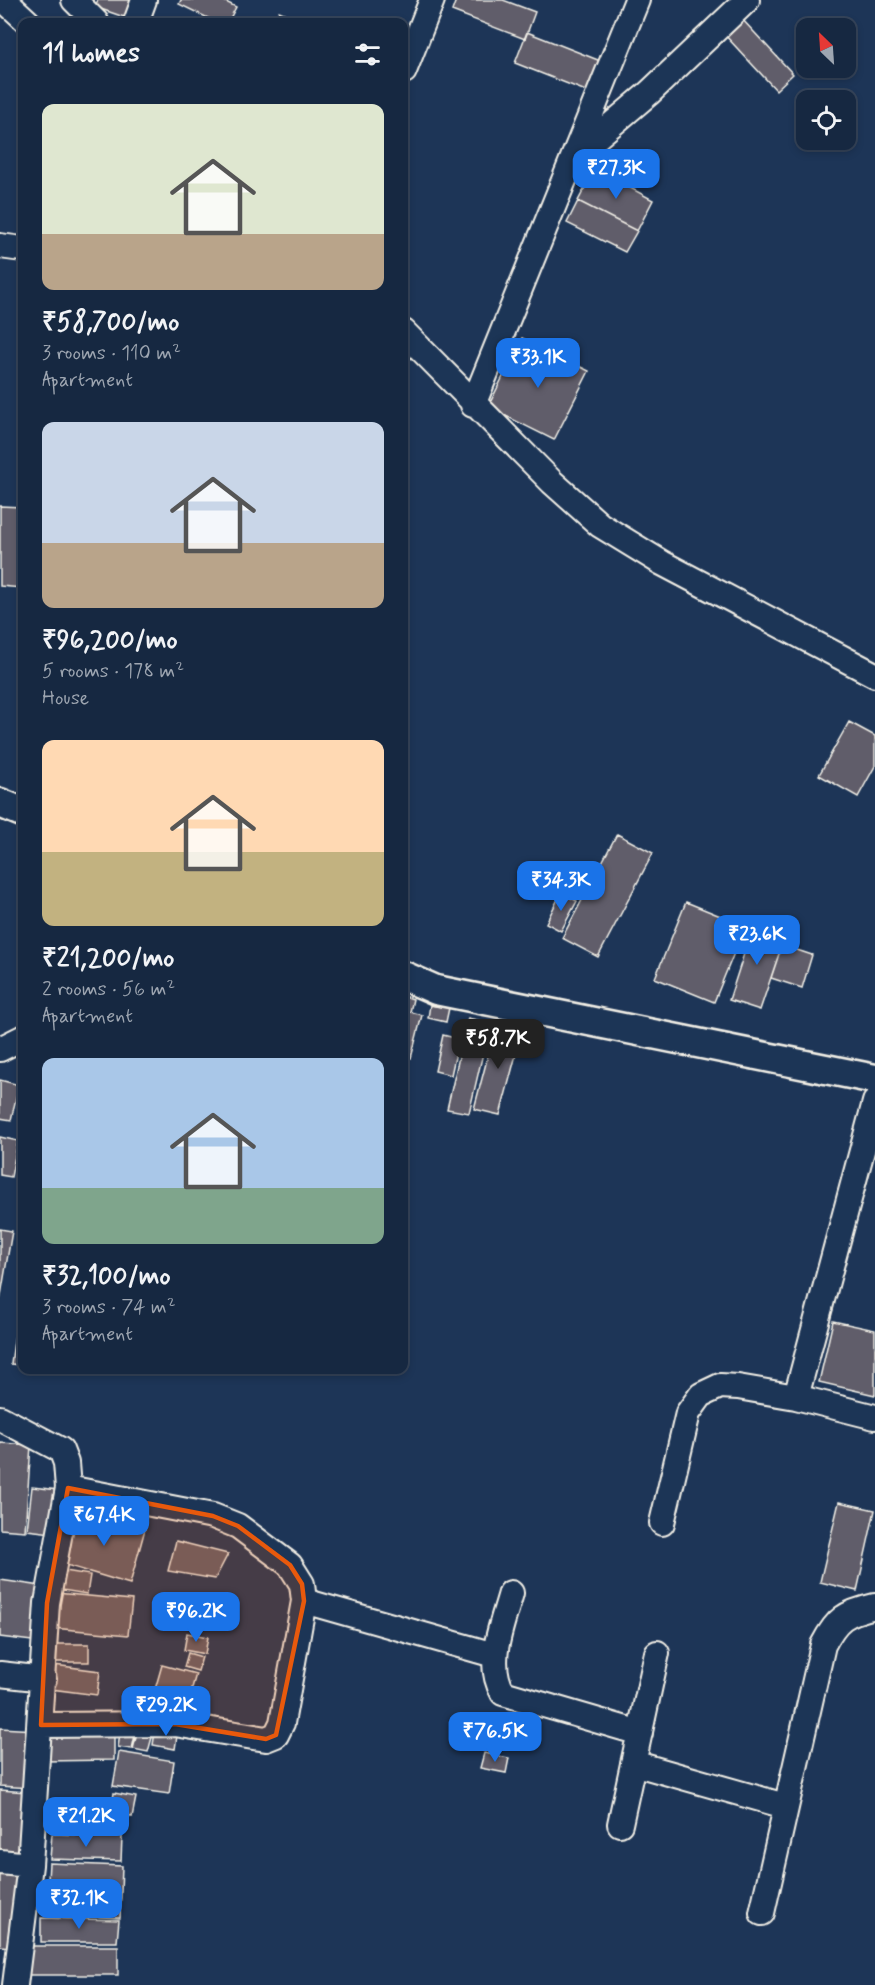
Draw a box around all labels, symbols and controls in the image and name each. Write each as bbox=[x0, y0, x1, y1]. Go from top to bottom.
north arrow bbox=[796, 18, 856, 78]
map controls bbox=[796, 18, 856, 150]
text: 11 homes bbox=[42, 37, 140, 71]
icon: filters bbox=[351, 38, 384, 71]
button: locate bbox=[796, 90, 856, 150]
icon: home bbox=[159, 143, 267, 251]
pin: ₹27.3K bbox=[567, 149, 665, 200]
text: ₹27.3K bbox=[587, 155, 645, 182]
text: ₹58,700/mo bbox=[42, 306, 179, 340]
pin: ₹33.1K bbox=[489, 338, 587, 389]
text: 3 rooms · 110 m² bbox=[42, 340, 181, 367]
text: ₹33.1K bbox=[510, 344, 566, 371]
text: Apartment bbox=[42, 367, 133, 394]
icon: home bbox=[159, 461, 267, 569]
text: ₹96,200/mo bbox=[42, 624, 178, 658]
text: 5 rooms · 178 m² bbox=[42, 658, 184, 685]
text: House bbox=[42, 685, 89, 712]
icon: home bbox=[159, 779, 267, 887]
pin: ₹34.3K bbox=[512, 861, 610, 912]
text: ₹34.3K bbox=[531, 867, 591, 894]
pin: ₹23.6K bbox=[708, 915, 806, 966]
text: ₹23.6K bbox=[728, 921, 786, 948]
text: ₹21,200/mo bbox=[42, 942, 174, 976]
text: 2 rooms · 56 m² bbox=[42, 976, 175, 1003]
text: Apartment bbox=[42, 1003, 133, 1030]
pin: ₹58.7K bbox=[449, 1019, 547, 1070]
text: ₹58.7K bbox=[466, 1025, 530, 1052]
icon: home bbox=[159, 1097, 267, 1205]
text: ₹32,100/mo bbox=[42, 1260, 171, 1294]
text: 3 rooms · 74 m² bbox=[42, 1294, 176, 1321]
text: Apartment bbox=[42, 1321, 133, 1348]
pin: ₹67.4K bbox=[55, 1496, 153, 1547]
text: ₹67.4K bbox=[73, 1502, 135, 1529]
pin: ₹96.2K bbox=[147, 1592, 245, 1643]
text: ₹96.2K bbox=[166, 1598, 226, 1625]
pin: ₹29.2K bbox=[117, 1686, 215, 1737]
text: ₹29.2K bbox=[135, 1692, 197, 1719]
pin: ₹76.5K bbox=[446, 1712, 544, 1763]
text: ₹76.5K bbox=[463, 1718, 527, 1745]
pin: ₹21.2K bbox=[37, 1797, 135, 1848]
text: ₹21.2K bbox=[57, 1803, 115, 1830]
pin: ₹32.1K bbox=[30, 1879, 128, 1930]
text: ₹32.1K bbox=[50, 1885, 108, 1912]

